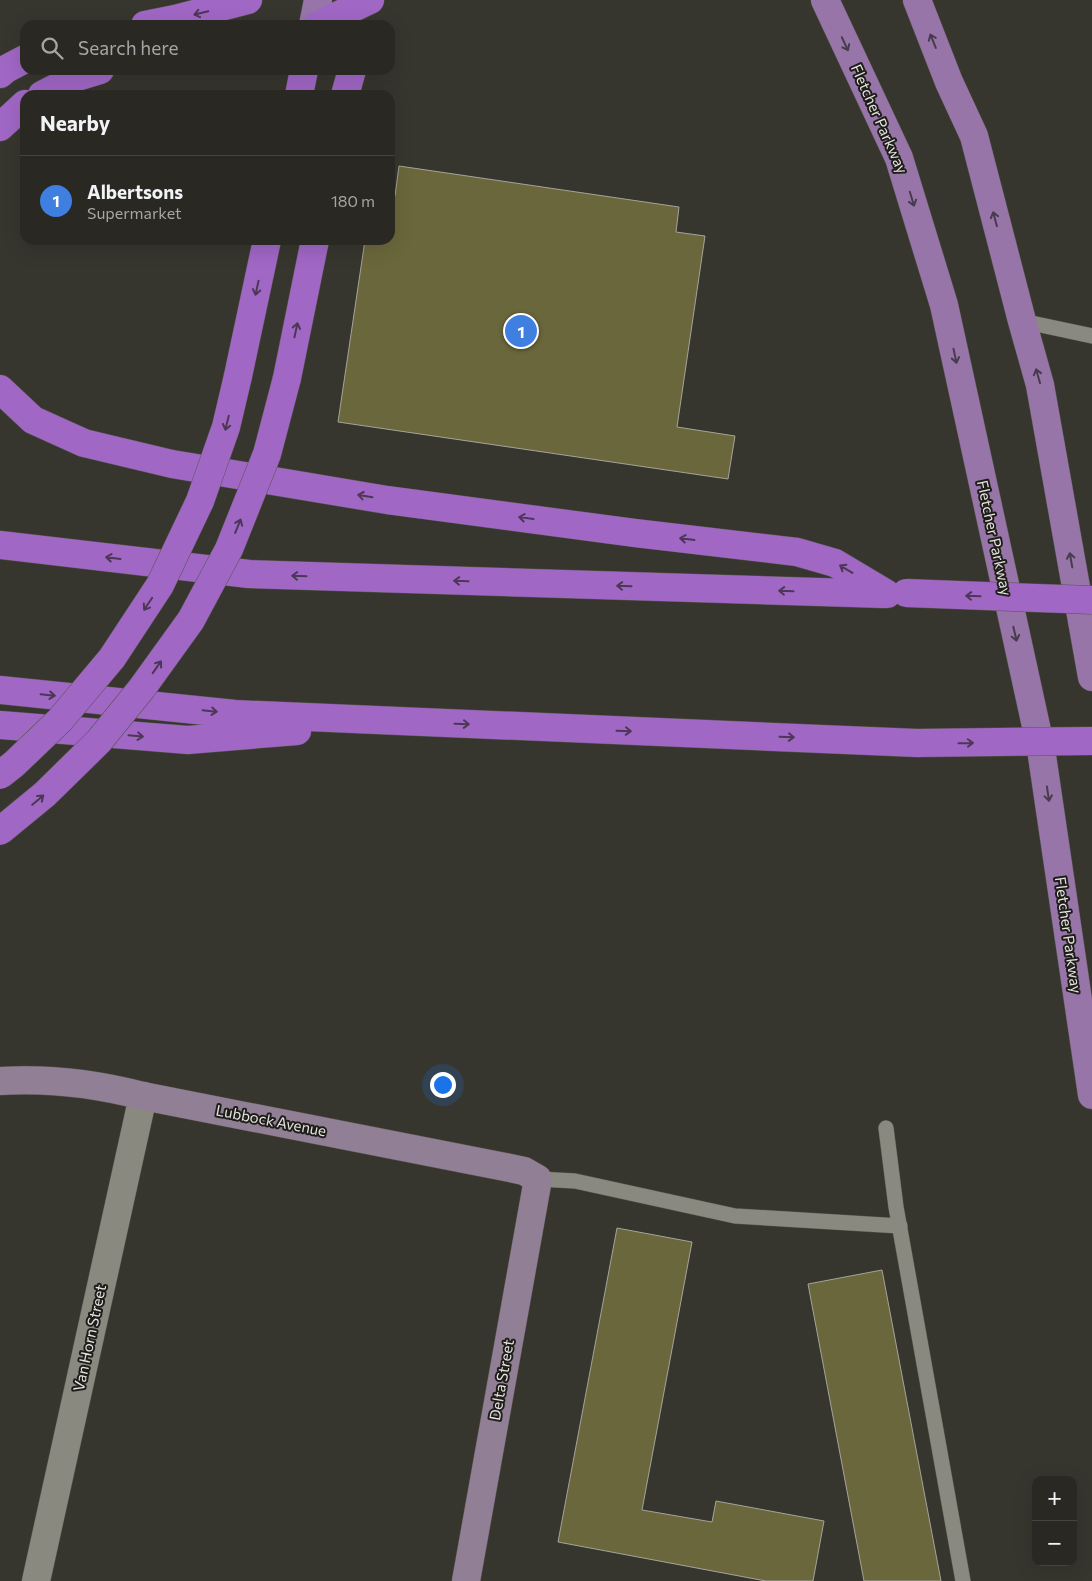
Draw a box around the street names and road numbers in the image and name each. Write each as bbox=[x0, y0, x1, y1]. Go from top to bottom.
street label: Fletcher Parkway bbox=[848, 61, 912, 176]
street label: Fletcher Parkway bbox=[974, 478, 1016, 597]
street label: Fletcher Parkway bbox=[1052, 875, 1086, 995]
street label: Lubbock Avenue bbox=[214, 1100, 328, 1140]
street label: Van Horn Street bbox=[69, 1283, 109, 1393]
street label: Delta Street bbox=[485, 1338, 517, 1422]

